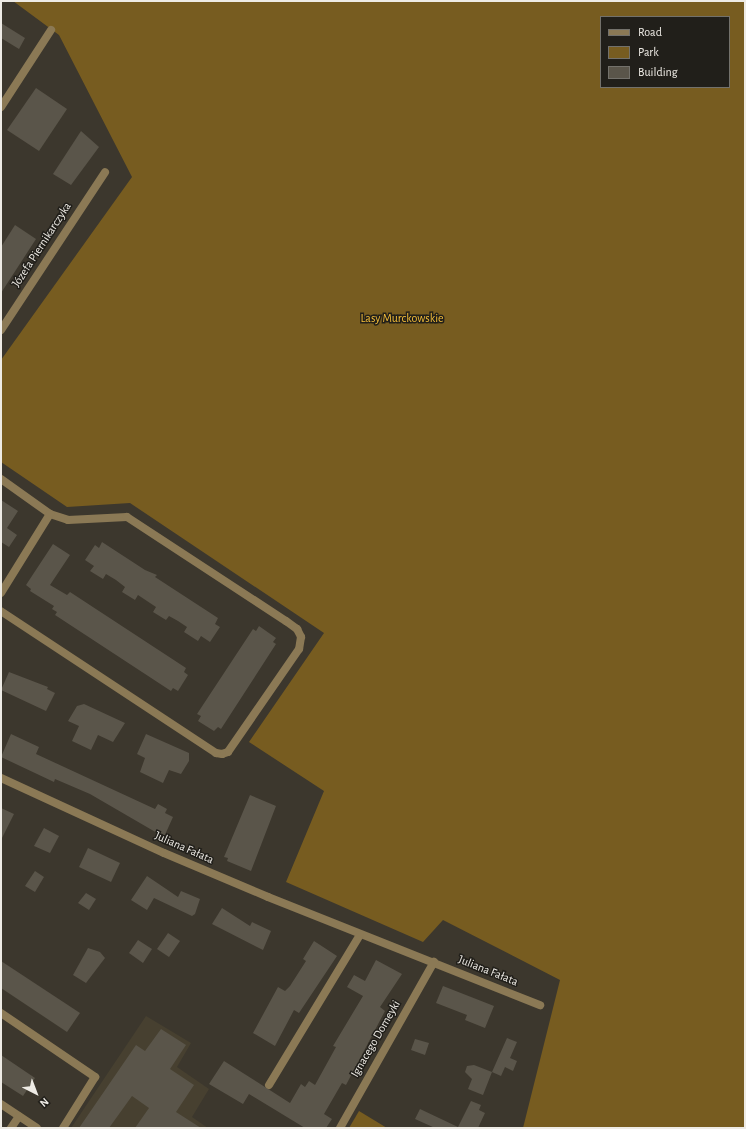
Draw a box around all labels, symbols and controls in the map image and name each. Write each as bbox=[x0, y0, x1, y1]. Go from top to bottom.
legend bbox=[600, 16, 730, 88]
text: Road bbox=[638, 26, 662, 38]
text: Park bbox=[638, 46, 659, 58]
text: Building bbox=[638, 66, 678, 78]
street label: Józefa Piernikarczyka bbox=[9, 200, 75, 290]
park label: Lasy Murckowskie bbox=[360, 312, 444, 326]
street label: Juliana Fałata bbox=[152, 829, 216, 867]
street label: Juliana Fałata bbox=[456, 952, 520, 990]
street label: Ignacego Domeyki bbox=[348, 998, 404, 1080]
north arrow bbox=[16, 1073, 56, 1113]
text: N bbox=[38, 1096, 51, 1109]

